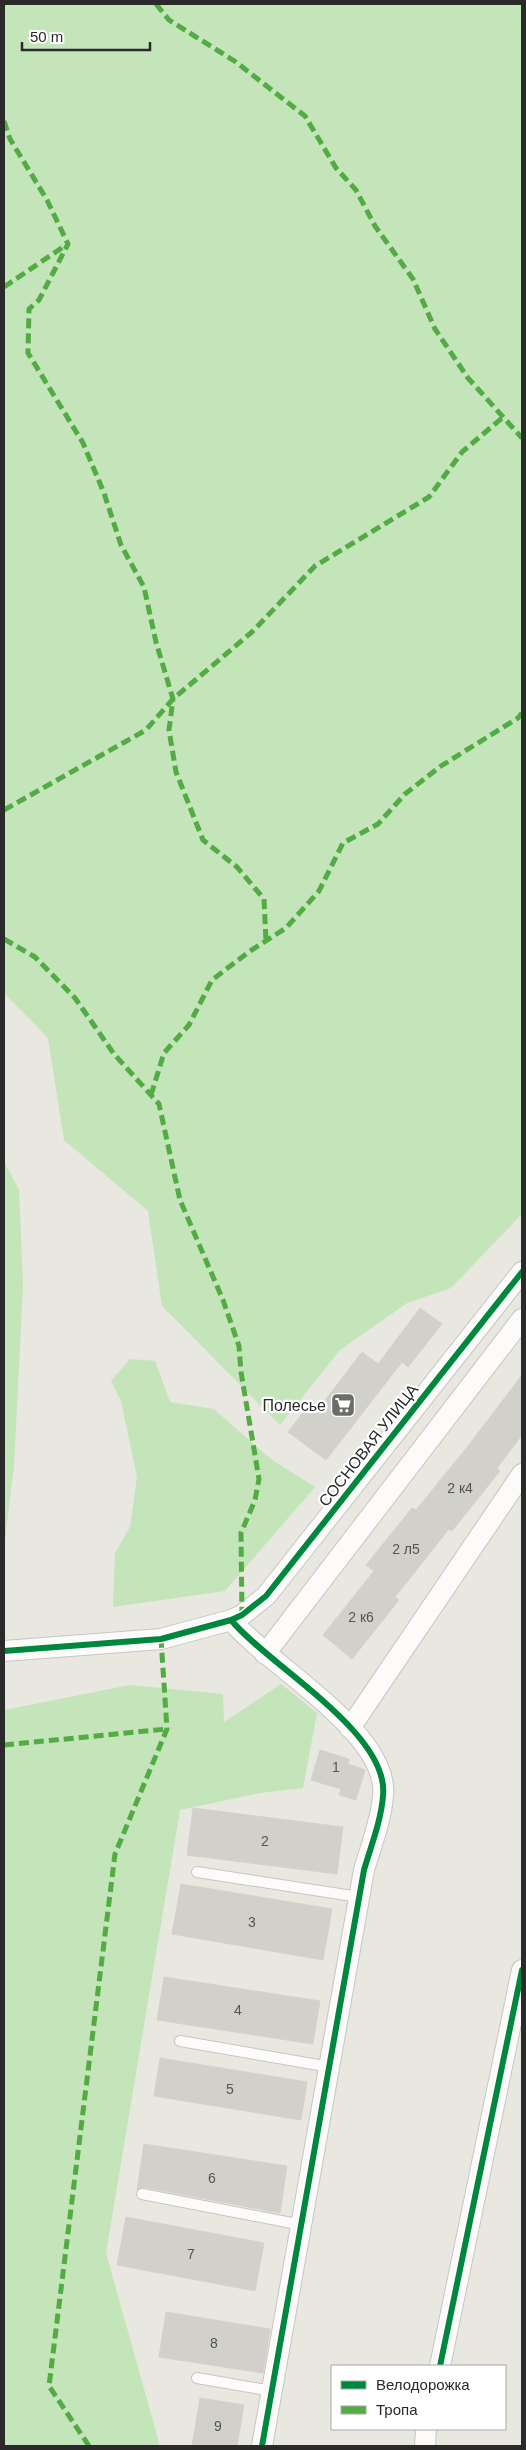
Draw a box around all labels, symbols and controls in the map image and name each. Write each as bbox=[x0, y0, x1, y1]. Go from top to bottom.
scale bar bbox=[22, 20, 150, 52]
text: 50 m bbox=[30, 28, 63, 45]
street label: СОСНОВАЯ УЛИЦА bbox=[315, 1381, 422, 1510]
supermarket icon: Полесье bbox=[330, 1392, 356, 1418]
place label: Полесье bbox=[262, 1397, 326, 1414]
house number: 2 к4 bbox=[447, 1480, 473, 1496]
house number: 2 л5 bbox=[392, 1541, 420, 1557]
house number: 2 к6 bbox=[348, 1609, 374, 1625]
house number: 1 bbox=[332, 1759, 340, 1775]
house number: 2 bbox=[261, 1833, 269, 1849]
house number: 3 bbox=[248, 1914, 256, 1930]
house number: 4 bbox=[234, 2002, 242, 2018]
house number: 5 bbox=[226, 2081, 234, 2097]
house number: 6 bbox=[208, 2170, 216, 2186]
house number: 7 bbox=[187, 2246, 195, 2262]
house number: 8 bbox=[210, 2335, 218, 2351]
legend bbox=[331, 2365, 506, 2430]
text: Велодорожка bbox=[376, 2376, 470, 2393]
text: Тропа bbox=[376, 2401, 418, 2418]
house number: 9 bbox=[214, 2418, 222, 2434]

